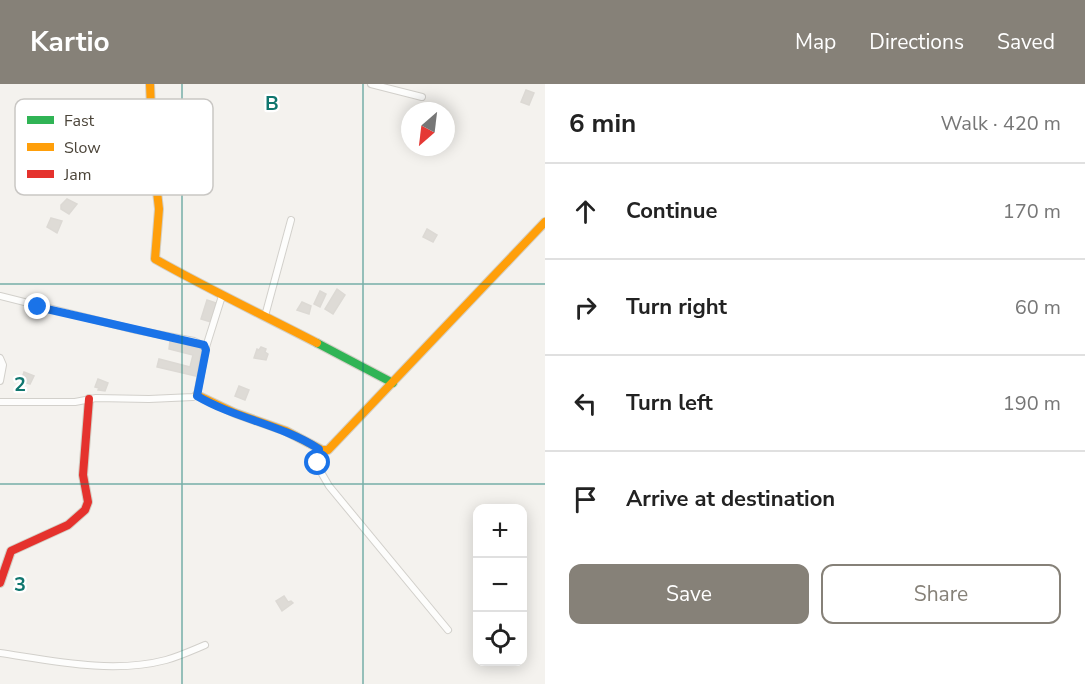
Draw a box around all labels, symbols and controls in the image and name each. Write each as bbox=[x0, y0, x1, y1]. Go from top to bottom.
text: Kartio bbox=[30, 23, 110, 61]
text: Map bbox=[795, 28, 836, 56]
text: Directions bbox=[869, 28, 964, 56]
text: Saved bbox=[997, 28, 1055, 56]
text: B bbox=[265, 90, 279, 117]
legend bbox=[15, 99, 213, 195]
north arrow bbox=[401, 102, 455, 156]
text: 6 min bbox=[569, 106, 636, 141]
text: Fast bbox=[64, 110, 95, 132]
text: Walk · 420 m bbox=[941, 110, 1061, 137]
text: Slow bbox=[64, 137, 101, 159]
text: Jam bbox=[63, 164, 91, 186]
icon: ahead bbox=[569, 195, 602, 228]
text: Continue bbox=[626, 196, 717, 226]
text: 170 m bbox=[1003, 198, 1061, 225]
icon: right bbox=[569, 291, 602, 324]
text: Turn right bbox=[626, 292, 727, 322]
route end bbox=[24, 293, 50, 319]
text: 60 m bbox=[1015, 294, 1061, 321]
text: 2 bbox=[14, 371, 26, 398]
icon: left bbox=[569, 387, 602, 420]
text: Turn left bbox=[626, 388, 713, 418]
text: 190 m bbox=[1003, 390, 1061, 417]
route start bbox=[304, 449, 330, 475]
icon: arrive bbox=[569, 483, 602, 516]
text: Arrive at destination bbox=[626, 484, 835, 514]
map controls bbox=[473, 504, 527, 666]
button: + bbox=[473, 504, 527, 558]
button: − bbox=[473, 558, 527, 612]
button: Save bbox=[569, 564, 809, 624]
button: Share bbox=[821, 564, 1061, 624]
text: 3 bbox=[14, 571, 26, 598]
button: locate bbox=[473, 612, 527, 666]

